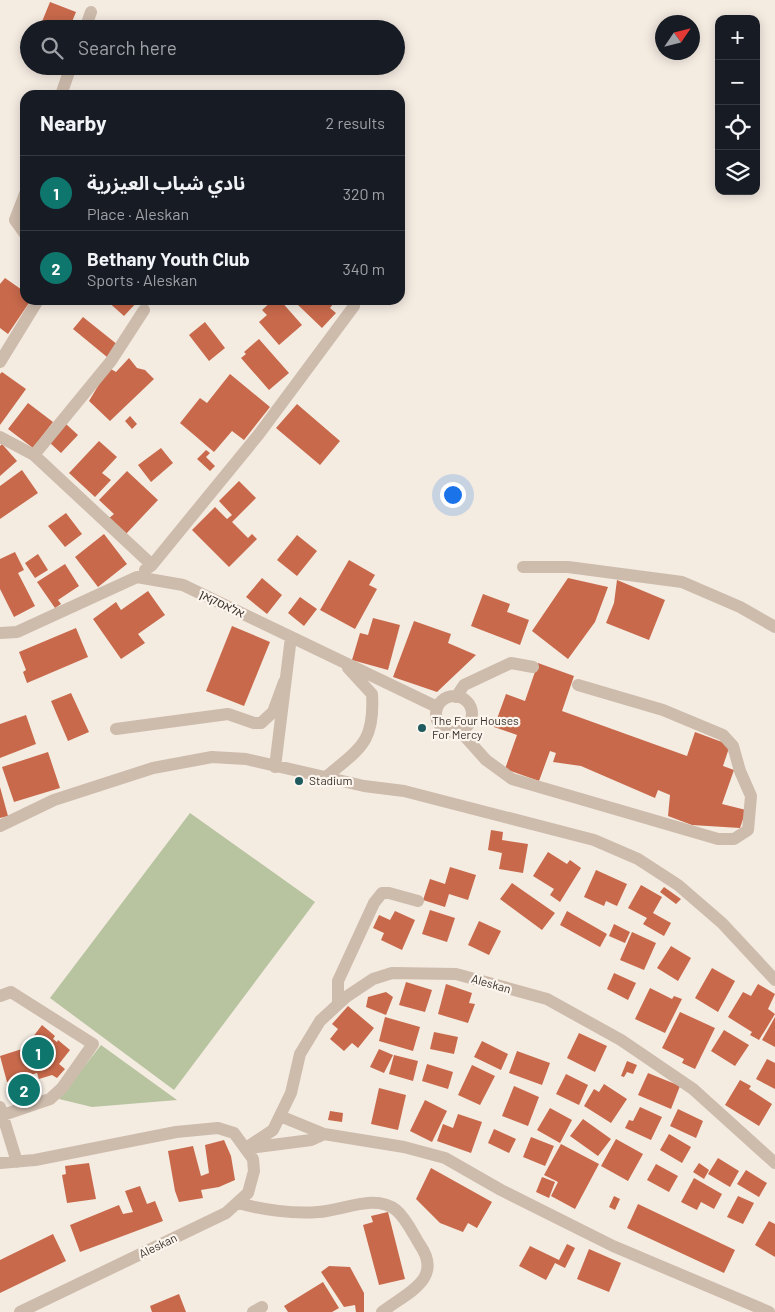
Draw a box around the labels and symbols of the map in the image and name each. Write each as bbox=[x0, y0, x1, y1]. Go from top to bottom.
north arrow bbox=[655, 15, 700, 60]
your location bbox=[440, 482, 466, 508]
street label: אלאסקאן bbox=[198, 586, 248, 620]
place label: The Four Houses For Mercy bbox=[432, 713, 519, 741]
marker: The Four Houses For Mercy bbox=[416, 722, 428, 734]
place label: Stadium bbox=[309, 773, 353, 787]
marker: Stadium bbox=[293, 775, 305, 787]
street label: Aleskan bbox=[470, 971, 513, 995]
pin: 1 bbox=[22, 1034, 54, 1072]
pin: 2 bbox=[8, 1071, 40, 1109]
street label: Aleskan bbox=[136, 1230, 179, 1260]

